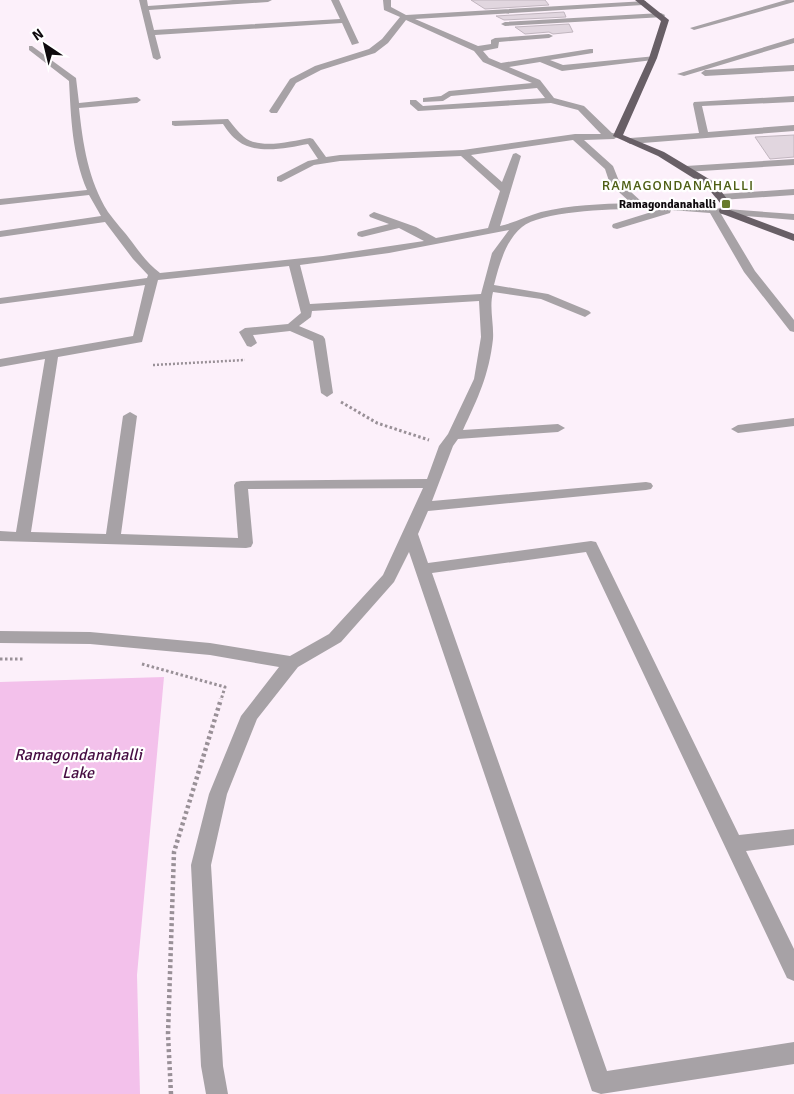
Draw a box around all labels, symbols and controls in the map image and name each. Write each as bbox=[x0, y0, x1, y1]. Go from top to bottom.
north arrow bbox=[20, 20, 70, 70]
text: N bbox=[29, 25, 47, 45]
district label: RAMAGONDANAHALLI bbox=[602, 177, 754, 194]
place label: Ramagondanahalli bbox=[619, 197, 716, 212]
marker: Ramagondanahalli bbox=[720, 198, 732, 210]
water label: Ramagondanahalli Lake bbox=[14, 745, 143, 783]

